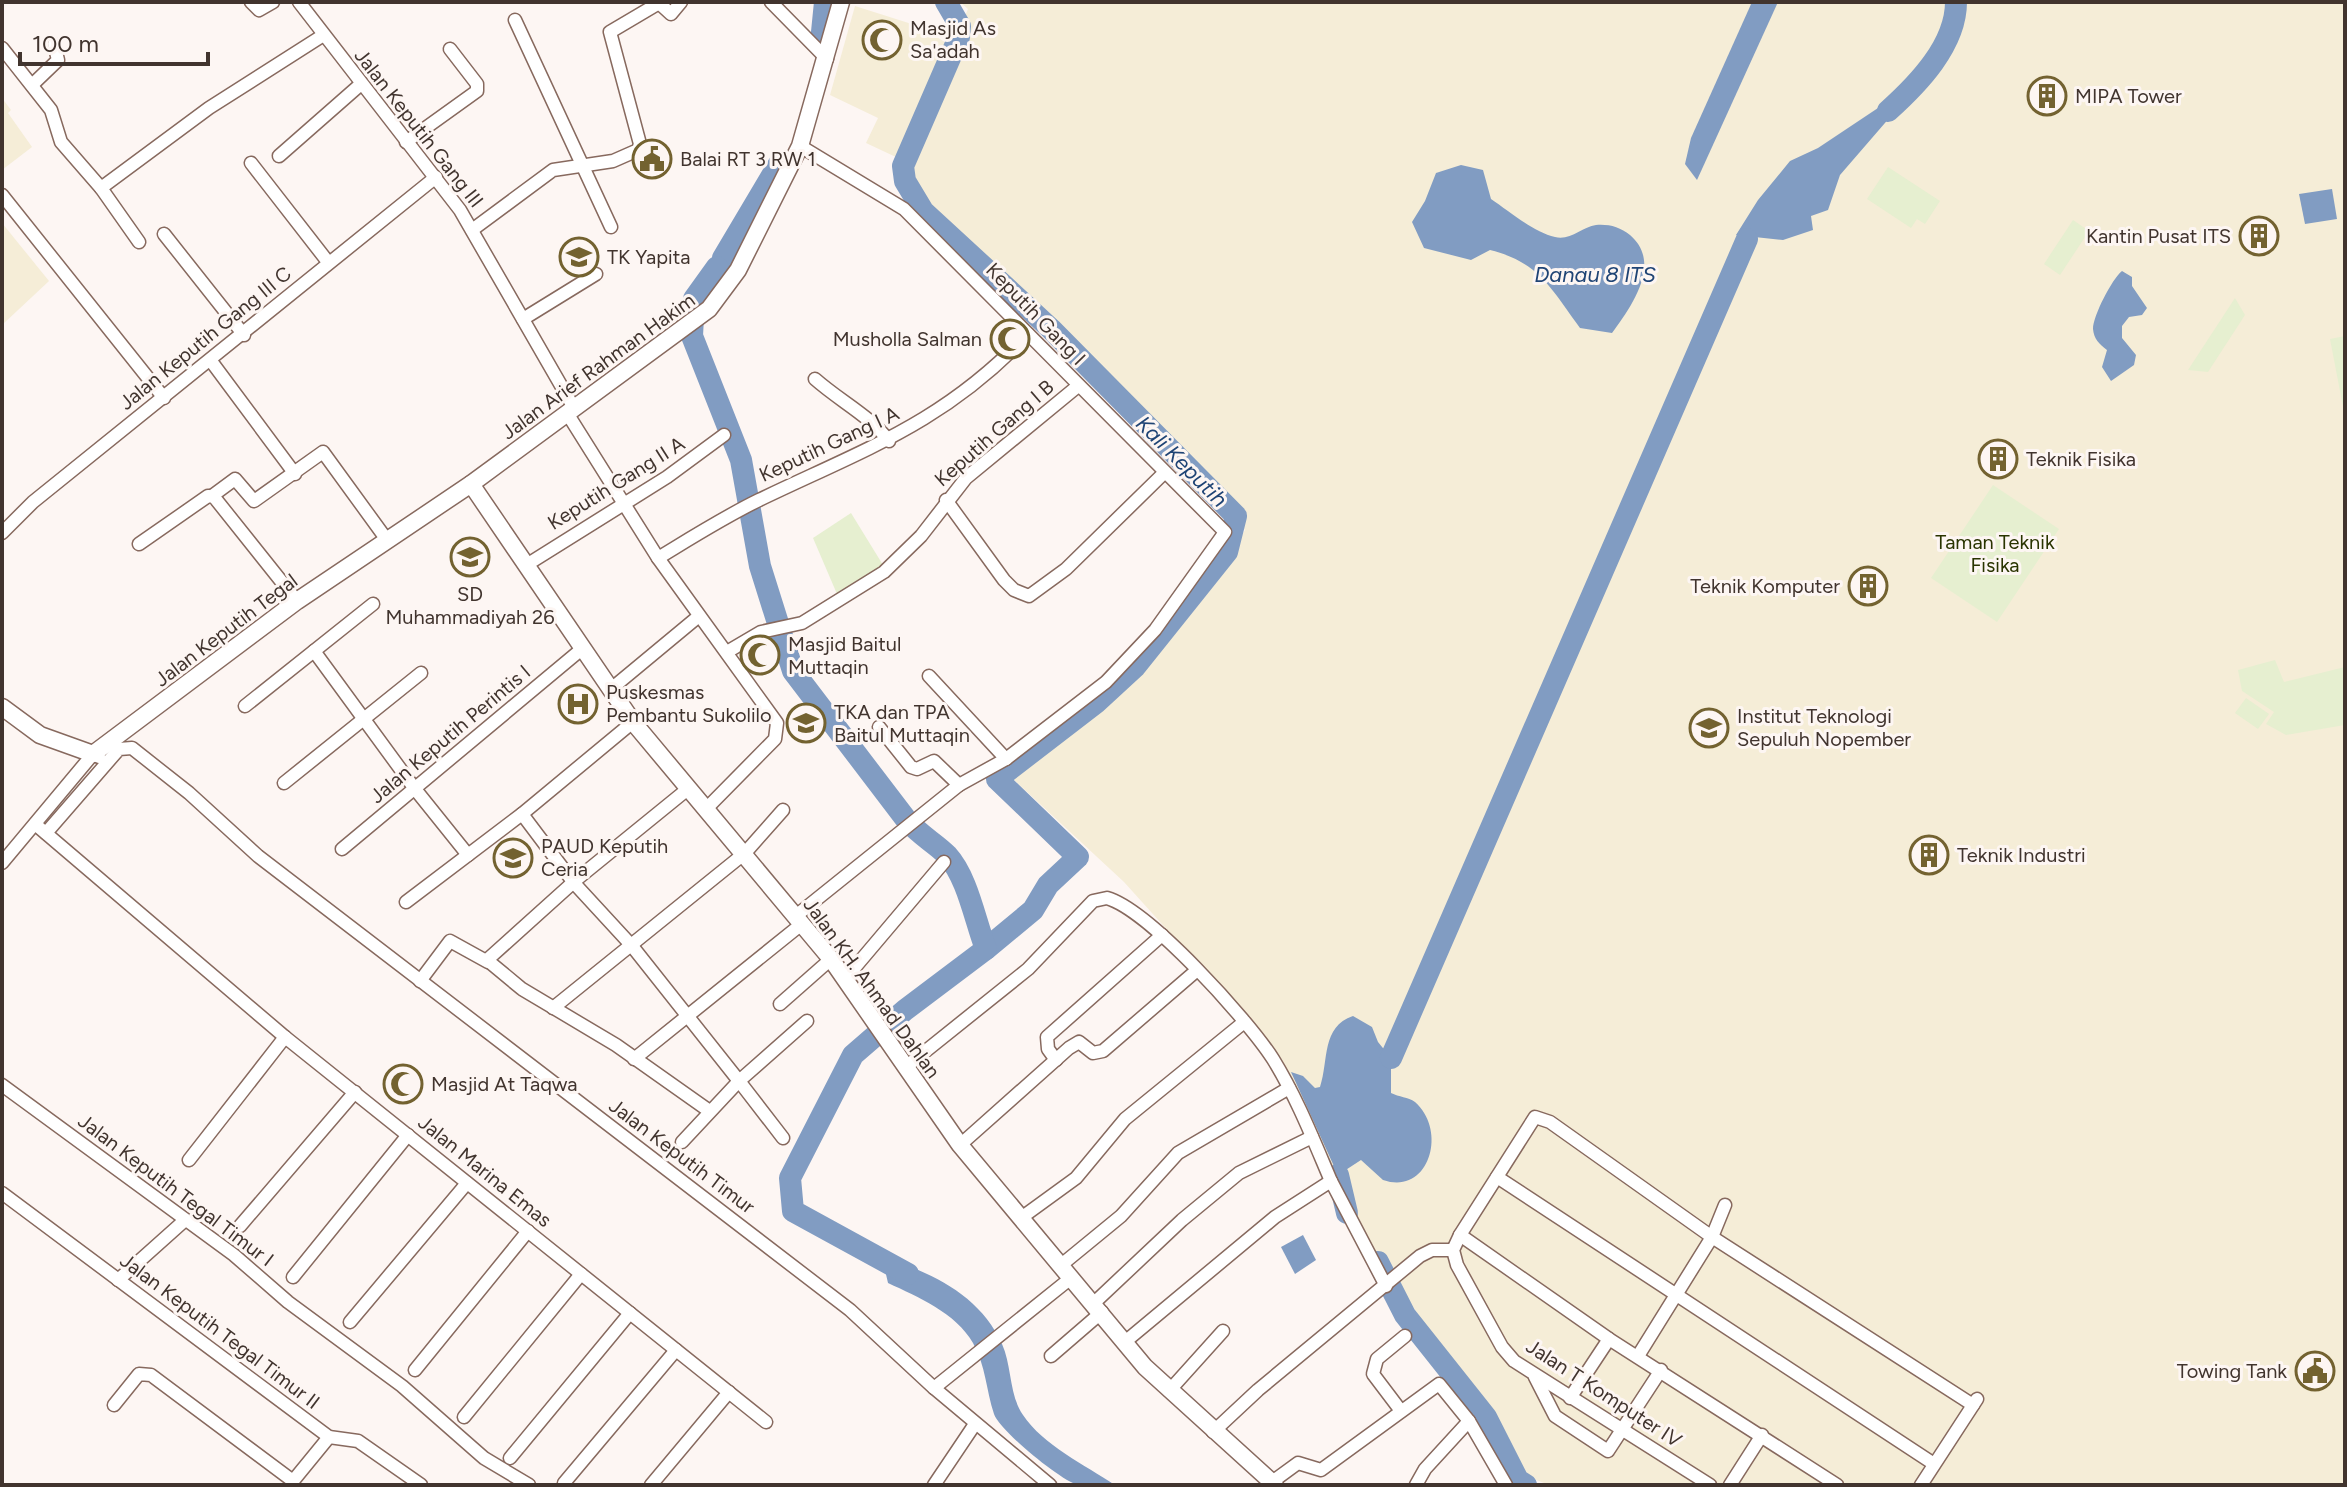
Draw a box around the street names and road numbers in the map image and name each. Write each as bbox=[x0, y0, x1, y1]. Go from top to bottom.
street label: Jalan Keputih Gang III bbox=[350, 44, 488, 212]
street label: Keputih Gang I bbox=[981, 258, 1091, 370]
street label: Jalan Keputih Gang III C bbox=[114, 261, 296, 415]
street label: Jalan Arief Rahman Hakim bbox=[497, 288, 699, 444]
street label: Keputih Gang I B bbox=[930, 375, 1058, 491]
street label: Keputih Gang I A bbox=[755, 401, 903, 487]
street label: Keputih Gang II A bbox=[543, 431, 689, 535]
street label: Jalan Keputih Tegal bbox=[150, 569, 302, 691]
street label: Jalan Keputih Perintis I bbox=[365, 660, 535, 808]
street label: Jalan KH. Ahmad Dahlan bbox=[799, 893, 945, 1083]
street label: Jalan Keputih Timur bbox=[604, 1093, 760, 1219]
street label: Jalan Keputih Tegal Timur I bbox=[74, 1109, 278, 1271]
street label: Jalan Marina Emas bbox=[414, 1110, 556, 1232]
street label: Jalan Keputih Tegal Timur II bbox=[115, 1248, 325, 1414]
street label: Jalan T Komputer IV bbox=[1522, 1334, 1686, 1452]

